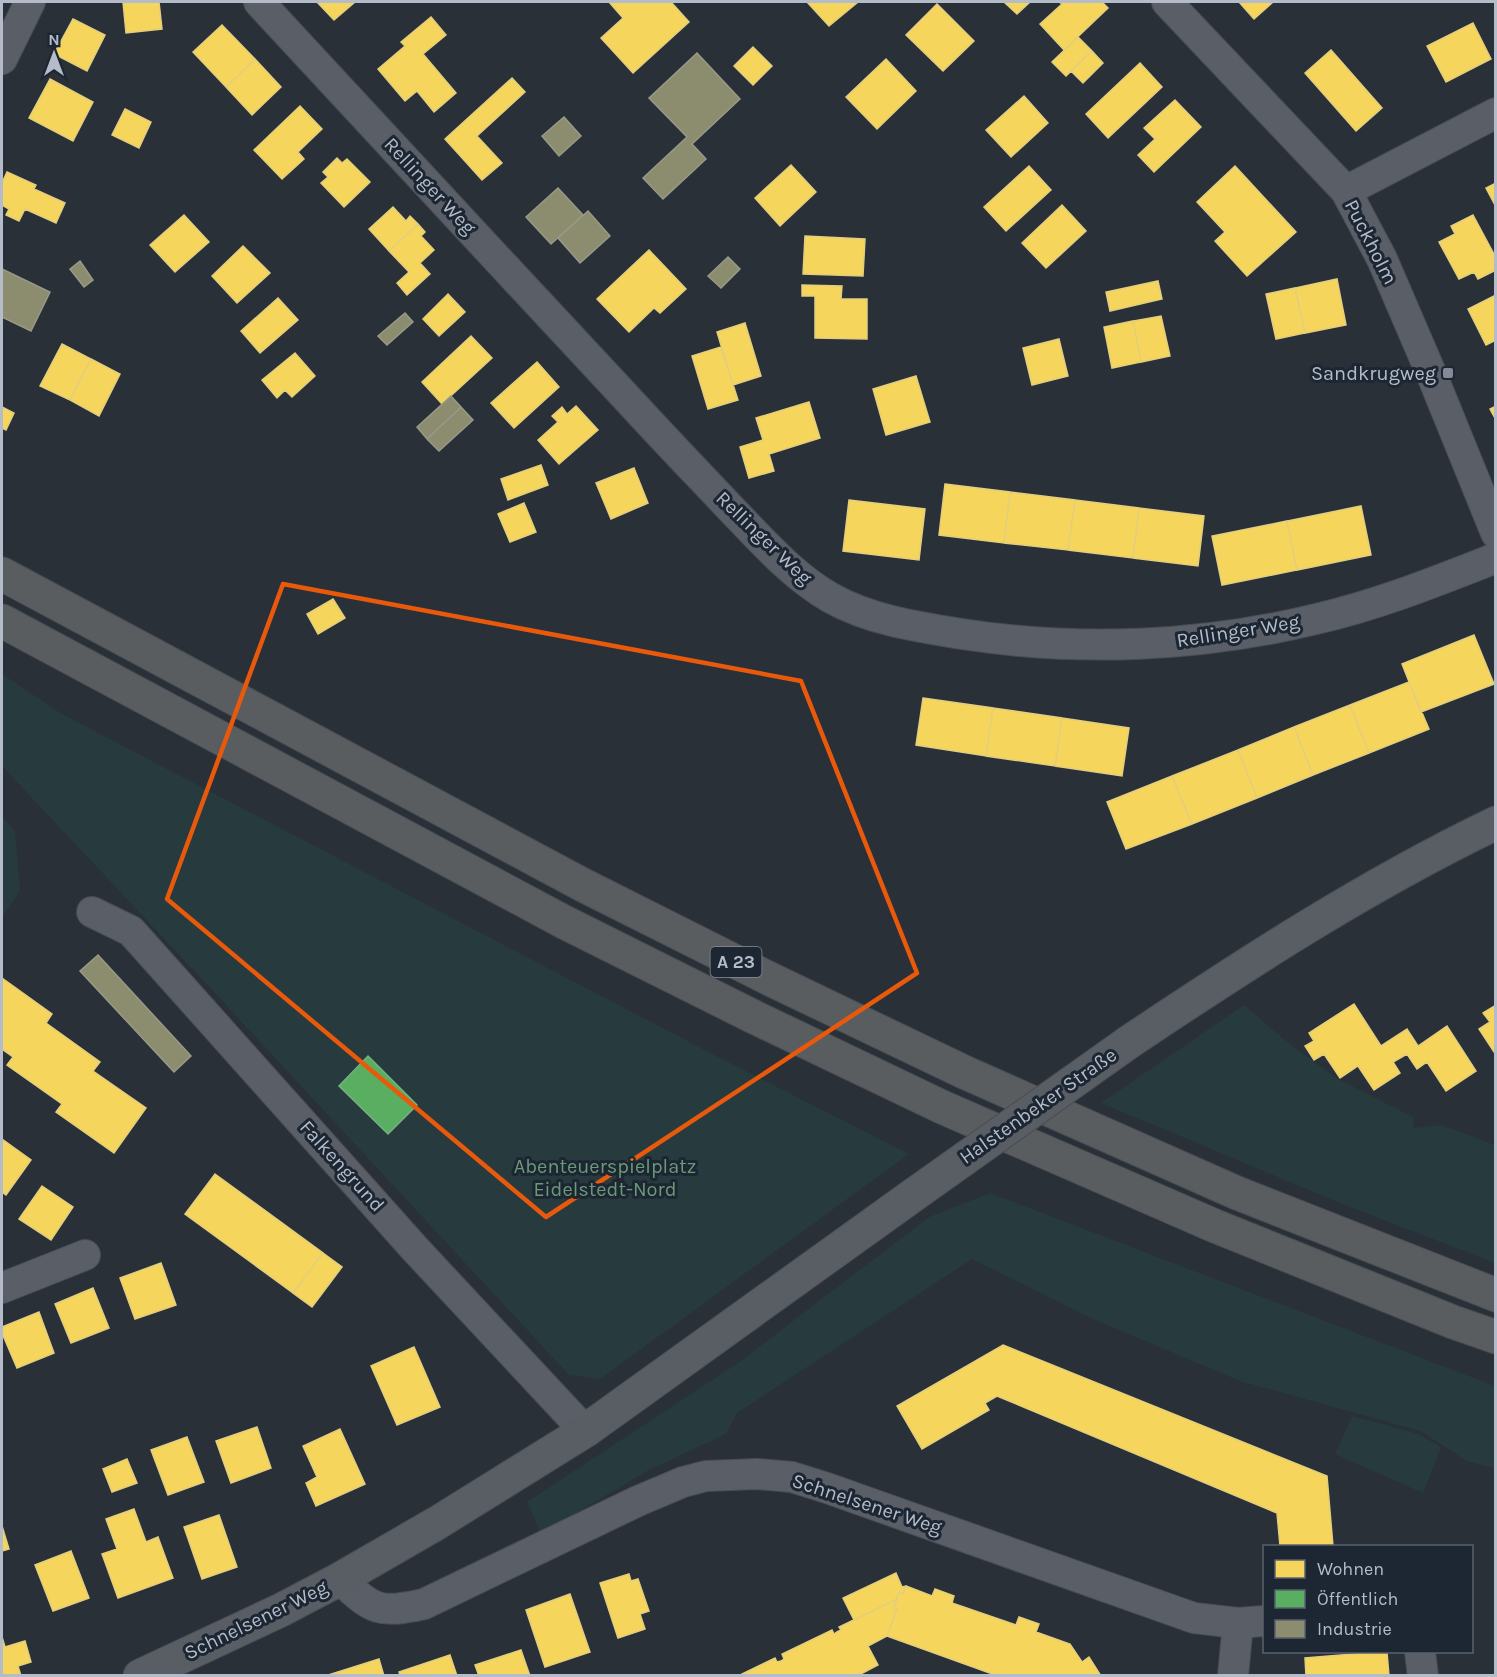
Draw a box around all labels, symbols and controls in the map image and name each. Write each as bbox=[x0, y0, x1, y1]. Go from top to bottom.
north arrow bbox=[24, 24, 84, 84]
text: N bbox=[48, 30, 60, 49]
street label: Rellinger Weg bbox=[379, 133, 481, 239]
street label: Puckholm bbox=[1340, 196, 1402, 288]
place label: Sandkrugweg bbox=[1311, 362, 1436, 385]
marker: Sandkrugweg bbox=[1441, 366, 1455, 380]
street label: Rellinger Weg bbox=[711, 487, 817, 589]
street label: Rellinger Weg bbox=[1175, 610, 1301, 652]
road number: A 23 bbox=[710, 947, 762, 977]
street label: Halstenbeker Straße bbox=[955, 1043, 1121, 1169]
street label: Falkengrund bbox=[295, 1116, 389, 1216]
park label: Abenteuerspielplatz Eidelstedt-Nord bbox=[514, 1155, 696, 1201]
street label: Schnelsener Weg bbox=[789, 1469, 945, 1539]
legend bbox=[1263, 1545, 1473, 1653]
text: Wohnen bbox=[1317, 1558, 1384, 1580]
street label: Schnelsener Weg bbox=[181, 1575, 331, 1665]
text: Öffentlich bbox=[1317, 1588, 1398, 1610]
text: Industrie bbox=[1317, 1618, 1392, 1640]

